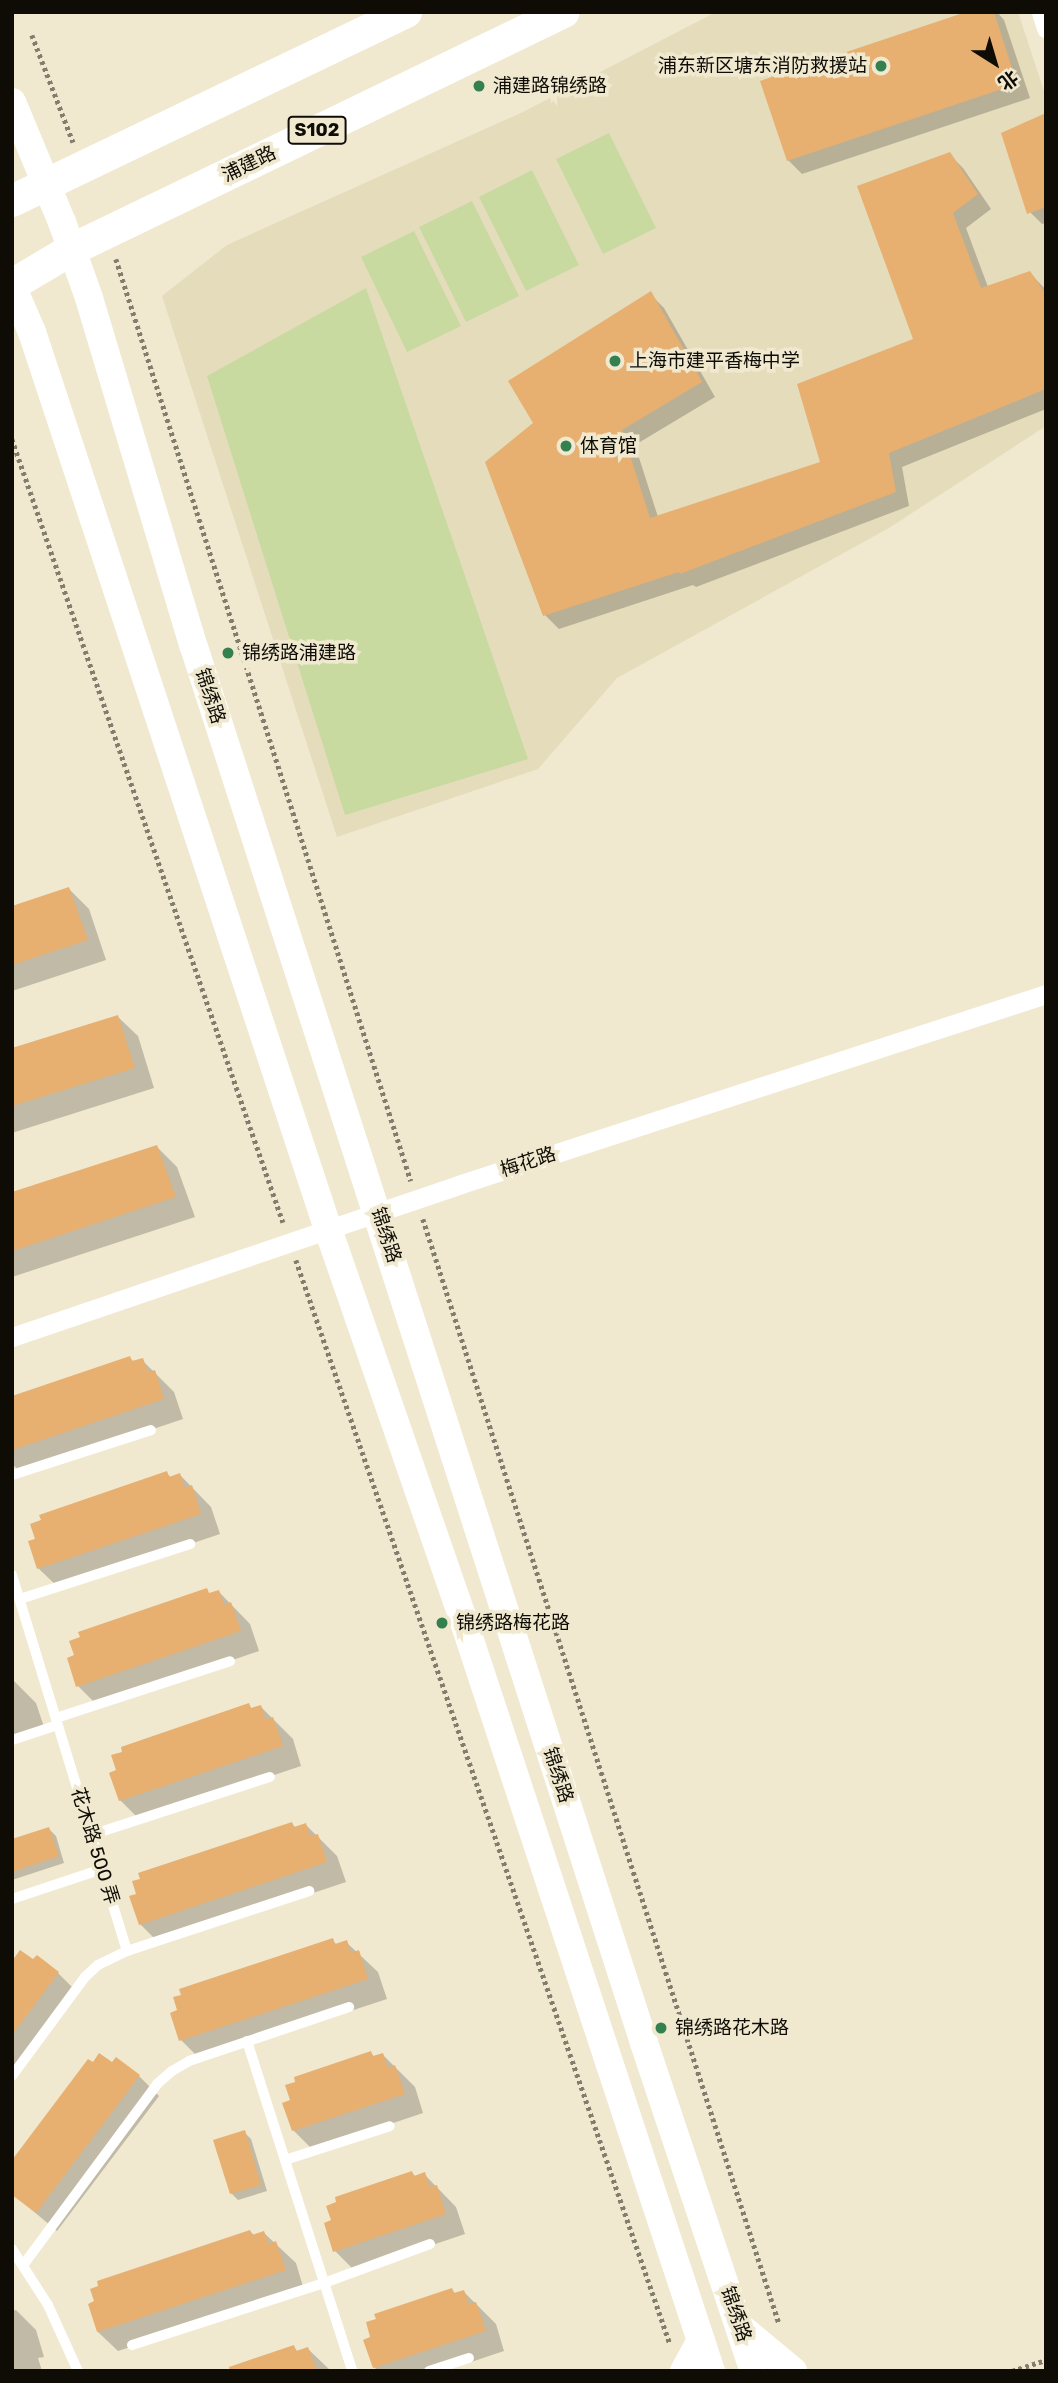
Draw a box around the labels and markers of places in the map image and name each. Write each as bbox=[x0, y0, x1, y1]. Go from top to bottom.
place label: 浦东新区塘东消防救援站 bbox=[658, 55, 867, 77]
marker: 浦东新区塘东消防救援站 bbox=[873, 58, 889, 74]
place label: 浦建路锦绣路 bbox=[493, 75, 607, 97]
marker: 浦建路锦绣路 bbox=[471, 78, 487, 94]
place label: 上海市建平香梅中学 bbox=[629, 350, 800, 372]
marker: 上海市建平香梅中学 bbox=[607, 353, 623, 369]
place label: 体育馆 bbox=[580, 435, 637, 457]
marker: 体育馆 bbox=[558, 438, 574, 454]
place label: 锦绣路浦建路 bbox=[242, 642, 356, 664]
marker: 锦绣路浦建路 bbox=[220, 645, 236, 661]
place label: 锦绣路梅花路 bbox=[456, 1612, 570, 1634]
marker: 锦绣路梅花路 bbox=[434, 1615, 450, 1631]
place label: 锦绣路花木路 bbox=[675, 2017, 789, 2039]
marker: 锦绣路花木路 bbox=[653, 2020, 669, 2036]

